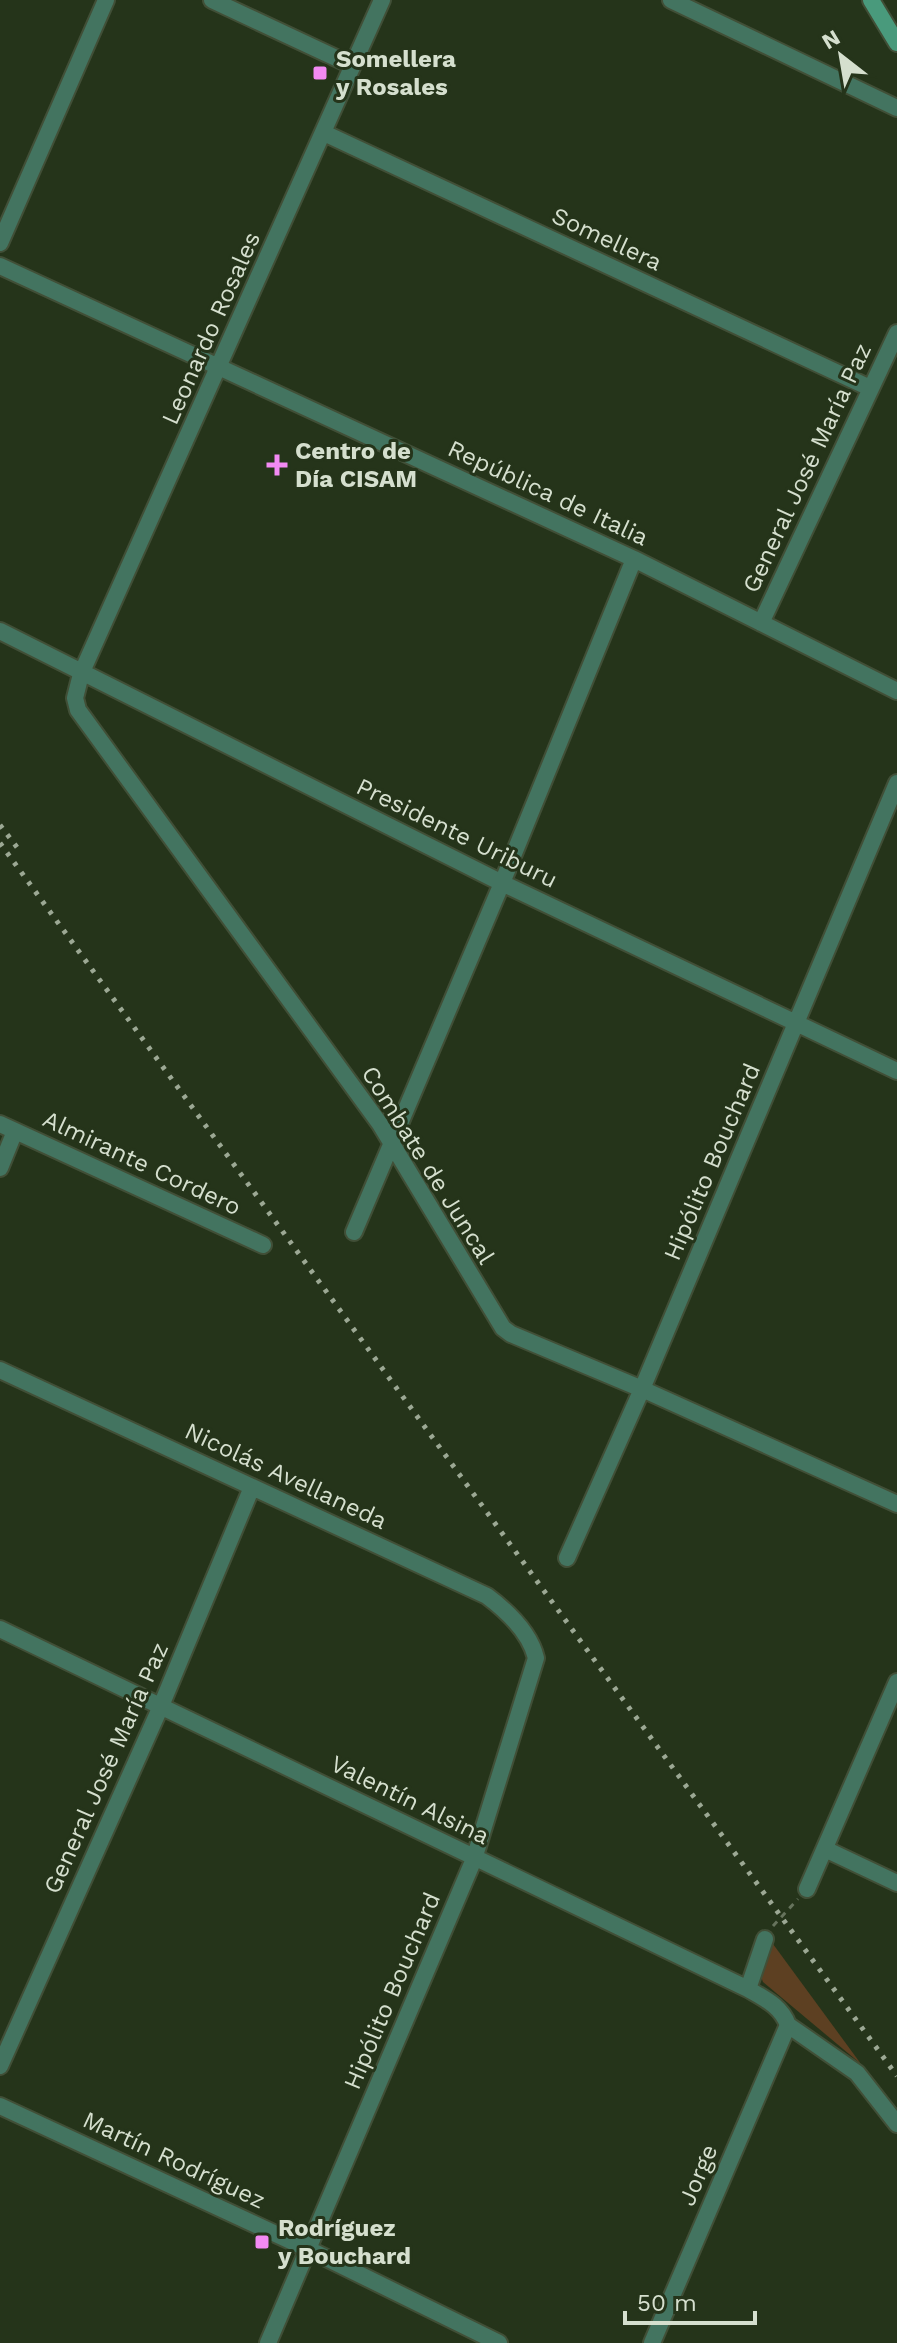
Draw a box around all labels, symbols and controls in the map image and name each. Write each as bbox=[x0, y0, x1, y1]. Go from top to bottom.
north arrow bbox=[801, 16, 881, 96]
text: N bbox=[818, 24, 844, 54]
place label: Somellera y Rosales bbox=[335, 45, 456, 101]
marker: Somellera y Rosales bbox=[311, 64, 329, 82]
street label: Somellera bbox=[548, 201, 666, 277]
street label: Leonardo Rosales bbox=[156, 227, 266, 429]
street label: General José María Paz bbox=[737, 339, 877, 597]
street label: República de Italia bbox=[443, 434, 653, 552]
place label: Centro de Día CISAM bbox=[295, 437, 417, 493]
marker: Centro de Día CISAM bbox=[266, 454, 288, 476]
street label: Presidente Uriburu bbox=[352, 772, 562, 894]
street label: Hipólito Bouchard bbox=[658, 1059, 766, 1265]
street label: Combate de Juncal bbox=[356, 1061, 501, 1270]
street label: Almirante Cordero bbox=[39, 1105, 245, 1221]
street label: Nicolás Avellaneda bbox=[181, 1417, 391, 1535]
street label: General José María Paz bbox=[38, 1638, 174, 1898]
street label: Valentín Alsina bbox=[326, 1750, 494, 1850]
street label: Hipólito Bouchard bbox=[338, 1888, 446, 2094]
street label: Martín Rodríguez bbox=[78, 2105, 270, 2215]
street label: Jorge bbox=[673, 2140, 723, 2210]
place label: Rodríguez y Bouchard bbox=[277, 2214, 411, 2270]
marker: Rodríguez y Bouchard bbox=[253, 2233, 271, 2251]
scale bar bbox=[625, 2275, 755, 2325]
text: 50 m bbox=[637, 2289, 697, 2317]

